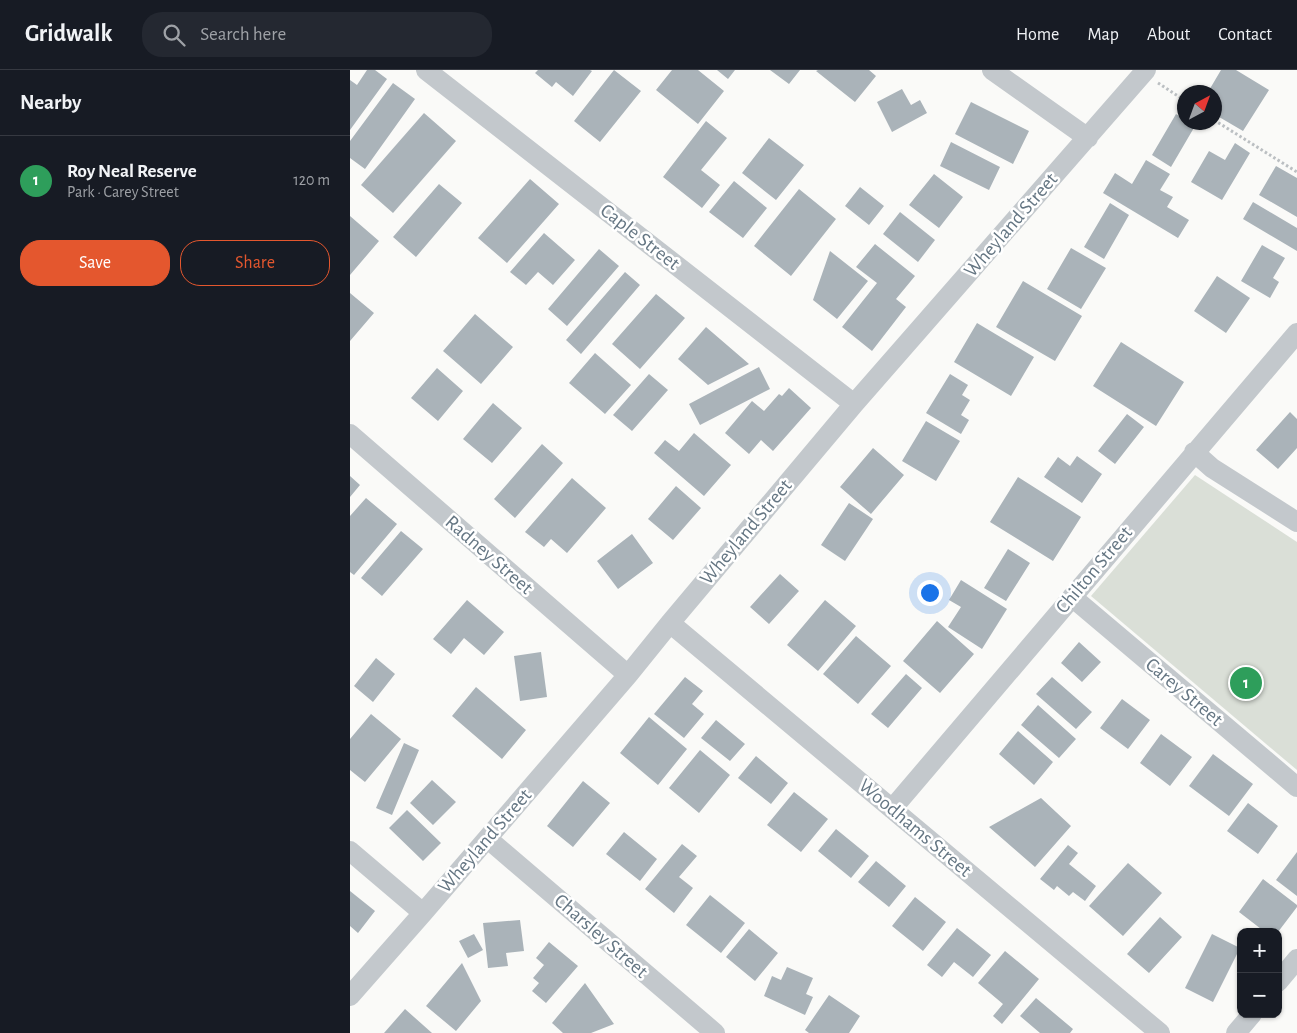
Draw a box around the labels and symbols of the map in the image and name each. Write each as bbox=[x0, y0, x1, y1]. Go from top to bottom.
north arrow bbox=[1177, 85, 1222, 130]
street label: Wheyland Street bbox=[961, 169, 1062, 281]
street label: Caple Street bbox=[597, 200, 684, 274]
street label: Wheyland Street bbox=[696, 475, 796, 589]
street label: Radney Street bbox=[441, 512, 537, 599]
street label: Chilton Street bbox=[1052, 522, 1136, 617]
your location bbox=[917, 580, 943, 606]
street label: Carey Street bbox=[1142, 654, 1227, 730]
pin: 1 bbox=[1230, 664, 1262, 702]
street label: Woodhams Street bbox=[855, 775, 976, 881]
street label: Wheyland Street bbox=[435, 785, 536, 897]
street label: Charsley Street bbox=[550, 890, 652, 982]

